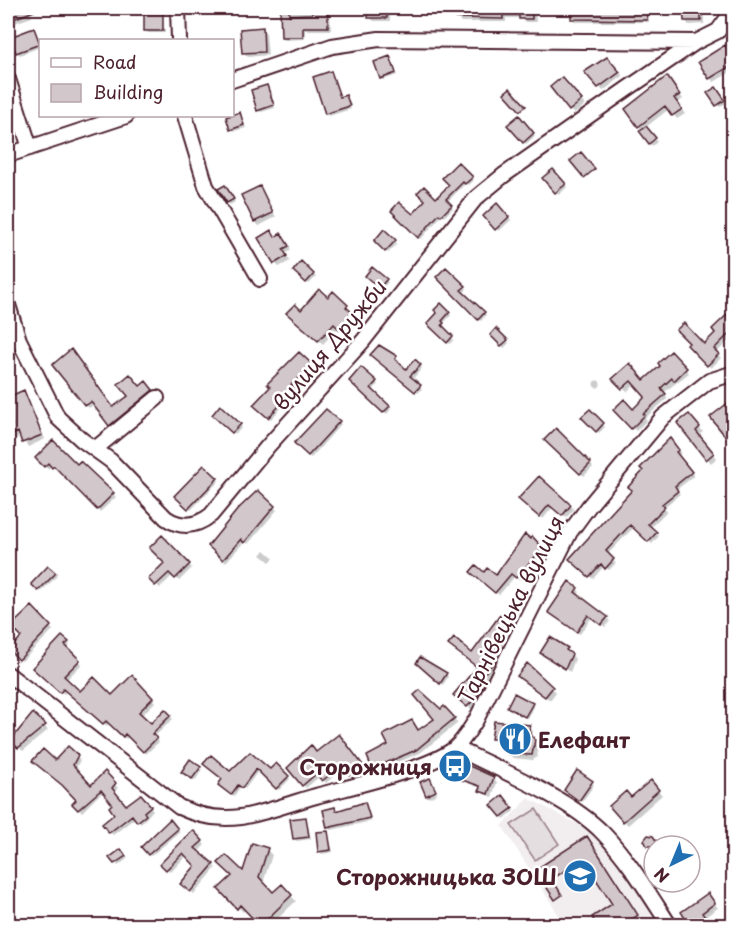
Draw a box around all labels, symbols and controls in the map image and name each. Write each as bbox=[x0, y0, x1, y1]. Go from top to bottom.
legend bbox=[39, 39, 234, 117]
text: Road bbox=[93, 48, 137, 75]
text: Building bbox=[93, 78, 163, 105]
street label: вулиця Дружби bbox=[264, 271, 394, 417]
street label: Тарнівецька вулиця bbox=[449, 509, 571, 709]
restaurant icon: Елефант bbox=[497, 721, 533, 757]
place label: Елефант bbox=[538, 723, 630, 755]
bus stop icon: Сторожниця bbox=[437, 748, 473, 784]
place label: Сторожниця bbox=[299, 750, 432, 782]
north arrow bbox=[642, 834, 702, 894]
school or university icon: Сторожницька ЗОШ bbox=[562, 858, 598, 894]
place label: Сторожницька ЗОШ bbox=[336, 860, 557, 892]
text: N bbox=[648, 863, 674, 889]

